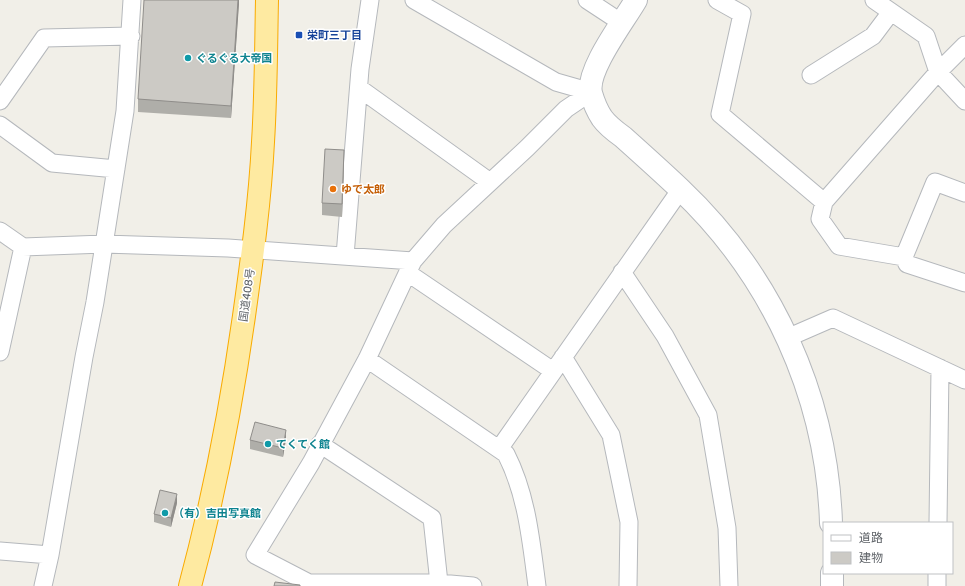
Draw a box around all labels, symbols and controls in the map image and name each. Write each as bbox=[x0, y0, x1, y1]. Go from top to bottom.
place label: 栄町三丁目 bbox=[307, 29, 362, 42]
marker: 栄町三丁目 bbox=[294, 30, 304, 40]
place label: ぐるぐる大帝国 bbox=[196, 52, 273, 65]
marker: ぐるぐる大帝国 bbox=[183, 53, 193, 63]
place label: ゆで太郎 bbox=[341, 183, 385, 196]
marker: ゆで太郎 bbox=[328, 184, 338, 194]
street label: 国道408号 bbox=[237, 267, 257, 323]
place label: てくてく館 bbox=[276, 438, 330, 451]
marker: てくてく館 bbox=[263, 439, 273, 449]
place label: （有）吉田写真館 bbox=[173, 507, 261, 520]
marker: （有）吉田写真館 bbox=[160, 508, 170, 518]
legend bbox=[823, 522, 953, 574]
text: 道路 bbox=[859, 531, 883, 545]
text: 建物 bbox=[859, 551, 883, 565]

